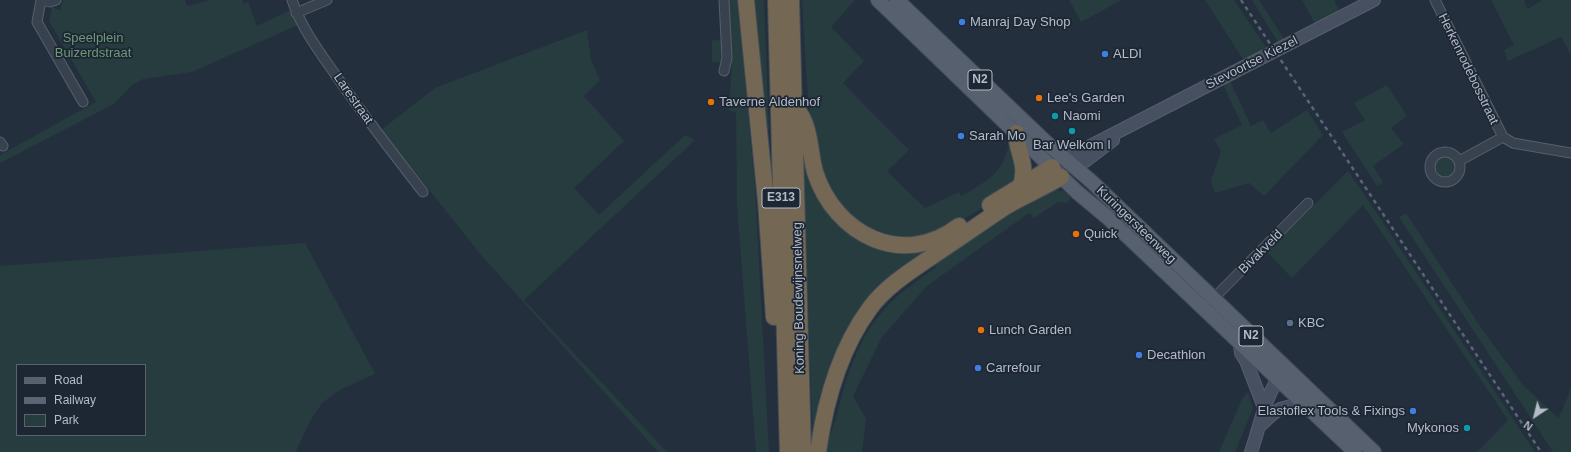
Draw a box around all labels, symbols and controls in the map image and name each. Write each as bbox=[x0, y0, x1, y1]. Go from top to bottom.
street label: Herkenrodebosstraat bbox=[1434, 11, 1502, 127]
place label: Manraj Day Shop bbox=[970, 14, 1070, 30]
marker: Manraj Day Shop bbox=[957, 17, 967, 27]
park label: Speelplein Buizerdstraat bbox=[55, 30, 131, 61]
street label: Stevoortse Kiezel bbox=[1203, 33, 1301, 93]
place label: ALDI bbox=[1113, 46, 1142, 62]
marker: ALDI bbox=[1100, 49, 1110, 59]
road number: N2 bbox=[968, 70, 992, 90]
street label: Larestraat bbox=[330, 71, 376, 127]
place label: Lee's Garden bbox=[1047, 90, 1125, 106]
marker: Lee's Garden bbox=[1034, 93, 1044, 103]
place label: Taverne Aldenhof bbox=[719, 94, 820, 110]
marker: Taverne Aldenhof bbox=[706, 97, 716, 107]
place label: Naomi bbox=[1063, 108, 1101, 124]
marker: Naomi bbox=[1050, 111, 1060, 121]
marker: Bar Welkom I bbox=[1067, 126, 1077, 136]
place label: Sarah Mo bbox=[969, 128, 1025, 144]
marker: Sarah Mo bbox=[956, 131, 966, 141]
place label: Bar Welkom I bbox=[1033, 137, 1111, 153]
street label: Kuringersteenweg bbox=[1093, 183, 1179, 267]
road number: E313 bbox=[762, 188, 800, 208]
street label: Koning Boudewijnsnelweg bbox=[790, 222, 808, 374]
place label: Quick bbox=[1084, 226, 1117, 242]
street label: Bivakveld bbox=[1236, 227, 1286, 277]
marker: Quick bbox=[1071, 229, 1081, 239]
place label: KBC bbox=[1298, 315, 1325, 331]
marker: KBC bbox=[1285, 318, 1295, 328]
place label: Lunch Garden bbox=[989, 322, 1071, 338]
marker: Lunch Garden bbox=[976, 325, 986, 335]
road number: N2 bbox=[1239, 326, 1263, 346]
place label: Decathlon bbox=[1147, 347, 1206, 363]
marker: Decathlon bbox=[1134, 350, 1144, 360]
place label: Carrefour bbox=[986, 360, 1041, 376]
marker: Carrefour bbox=[973, 363, 983, 373]
legend bbox=[16, 364, 146, 436]
text: Road bbox=[54, 373, 83, 387]
text: Railway bbox=[54, 393, 96, 407]
north arrow bbox=[1515, 396, 1555, 436]
place label: Elastoflex Tools & Fixings bbox=[1258, 403, 1405, 419]
marker: Elastoflex Tools & Fixings bbox=[1408, 406, 1418, 416]
text: Park bbox=[54, 413, 79, 427]
text: N bbox=[1521, 419, 1535, 433]
place label: Mykonos bbox=[1407, 420, 1459, 436]
marker: Mykonos bbox=[1462, 423, 1472, 433]

